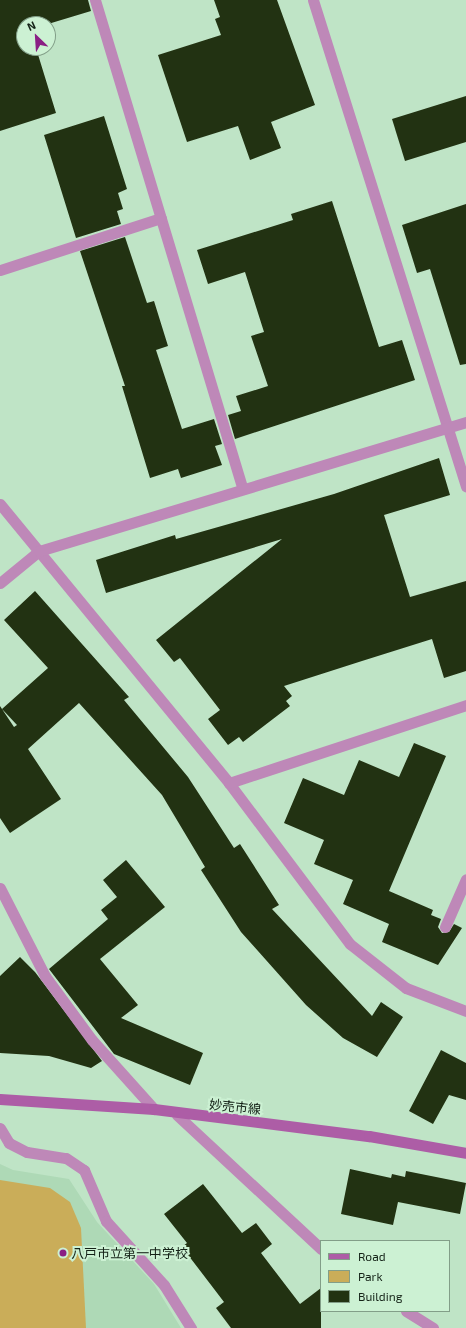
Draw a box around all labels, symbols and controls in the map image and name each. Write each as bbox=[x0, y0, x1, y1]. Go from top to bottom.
north arrow bbox=[16, 16, 56, 56]
text: N bbox=[25, 18, 37, 33]
street label: 妙売市線 bbox=[208, 1097, 262, 1117]
legend bbox=[320, 1240, 450, 1312]
place label: 八戸市立第一中学校 bbox=[71, 1245, 188, 1261]
marker: 八戸市立第一中学校 bbox=[58, 1248, 68, 1258]
text: Road bbox=[358, 1249, 386, 1263]
text: Park bbox=[358, 1269, 383, 1283]
text: Building bbox=[358, 1289, 402, 1303]

